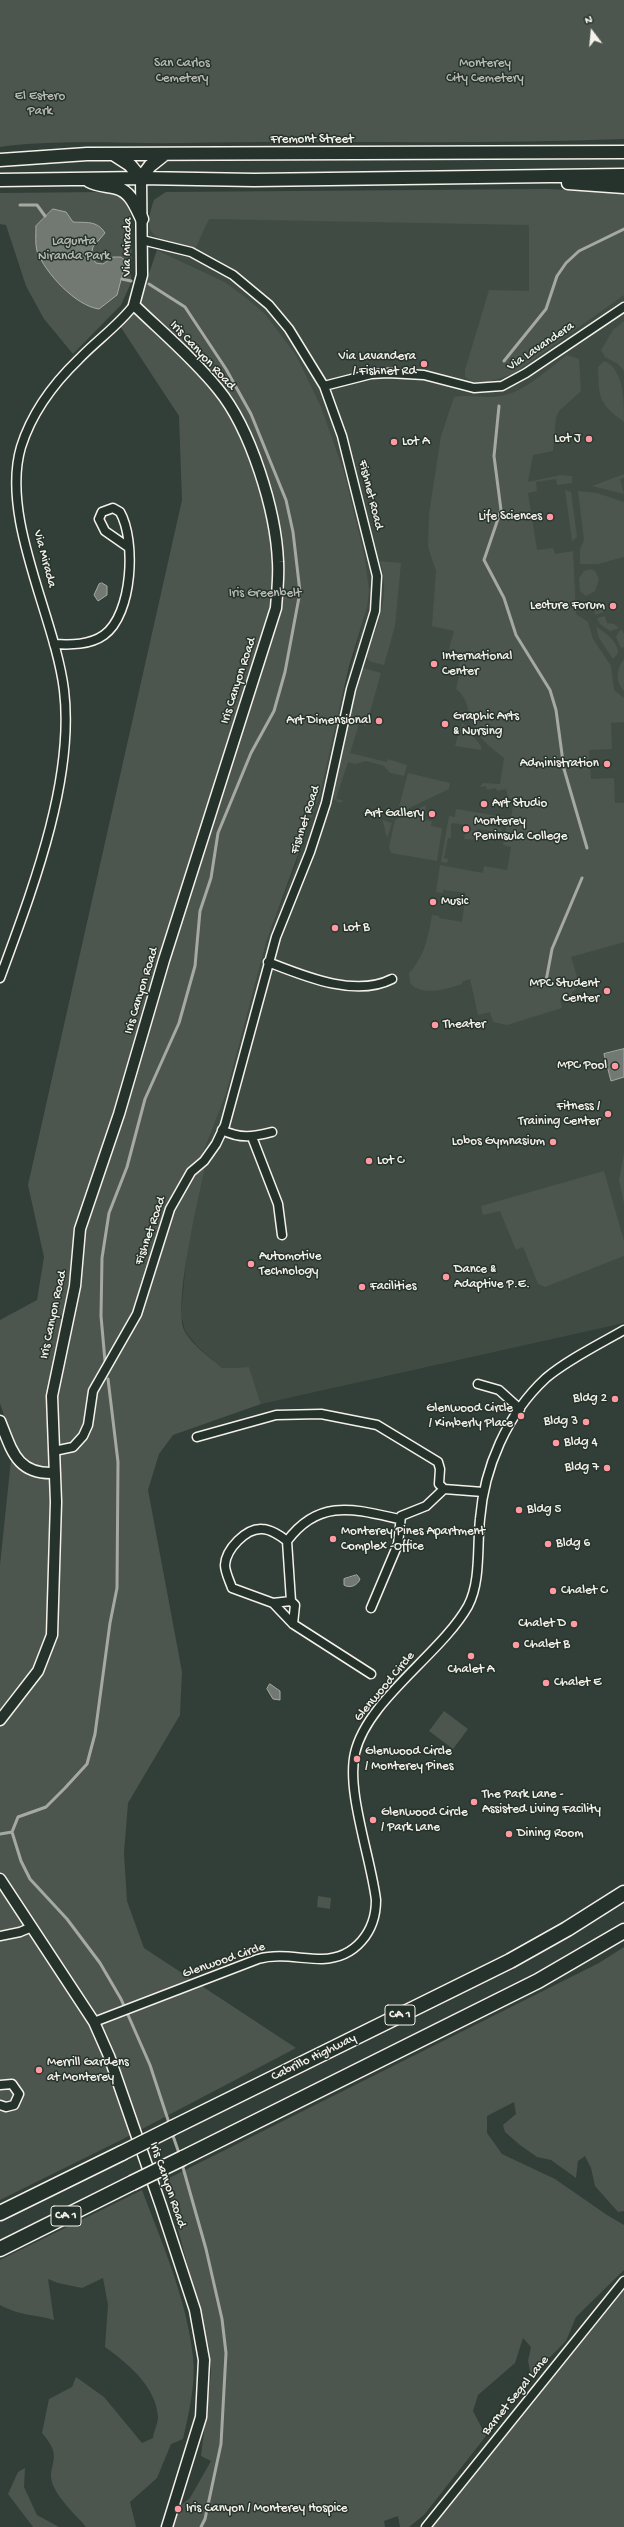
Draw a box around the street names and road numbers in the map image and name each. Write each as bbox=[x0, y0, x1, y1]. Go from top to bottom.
street label: Fremont Street bbox=[270, 132, 354, 148]
street label: Via Mirada bbox=[120, 217, 136, 277]
street label: Iris Canyon Road bbox=[166, 318, 238, 394]
street label: Via Lavandera bbox=[504, 319, 578, 375]
street label: Fishnet Road bbox=[354, 459, 386, 531]
street label: Via Mirada bbox=[29, 529, 59, 589]
street label: Iris Canyon Road bbox=[218, 636, 260, 726]
street label: Fishnet Road bbox=[288, 784, 324, 856]
street label: Iris Canyon Road bbox=[121, 946, 163, 1036]
street label: Fishnet Road bbox=[132, 1195, 170, 1267]
street label: Iris Canyon Road bbox=[37, 1270, 71, 1360]
street label: Glenwood Circle bbox=[351, 1649, 419, 1725]
street label: Glenwood Circle bbox=[180, 1940, 268, 1982]
road number: CA 1 bbox=[385, 2005, 415, 2025]
street label: Cabrillo Highway bbox=[269, 2031, 359, 2085]
street label: Iris Canyon Road bbox=[145, 2140, 189, 2230]
road number: CA 1 bbox=[51, 2206, 81, 2226]
street label: Barnet Segal Lane bbox=[479, 2353, 553, 2439]

